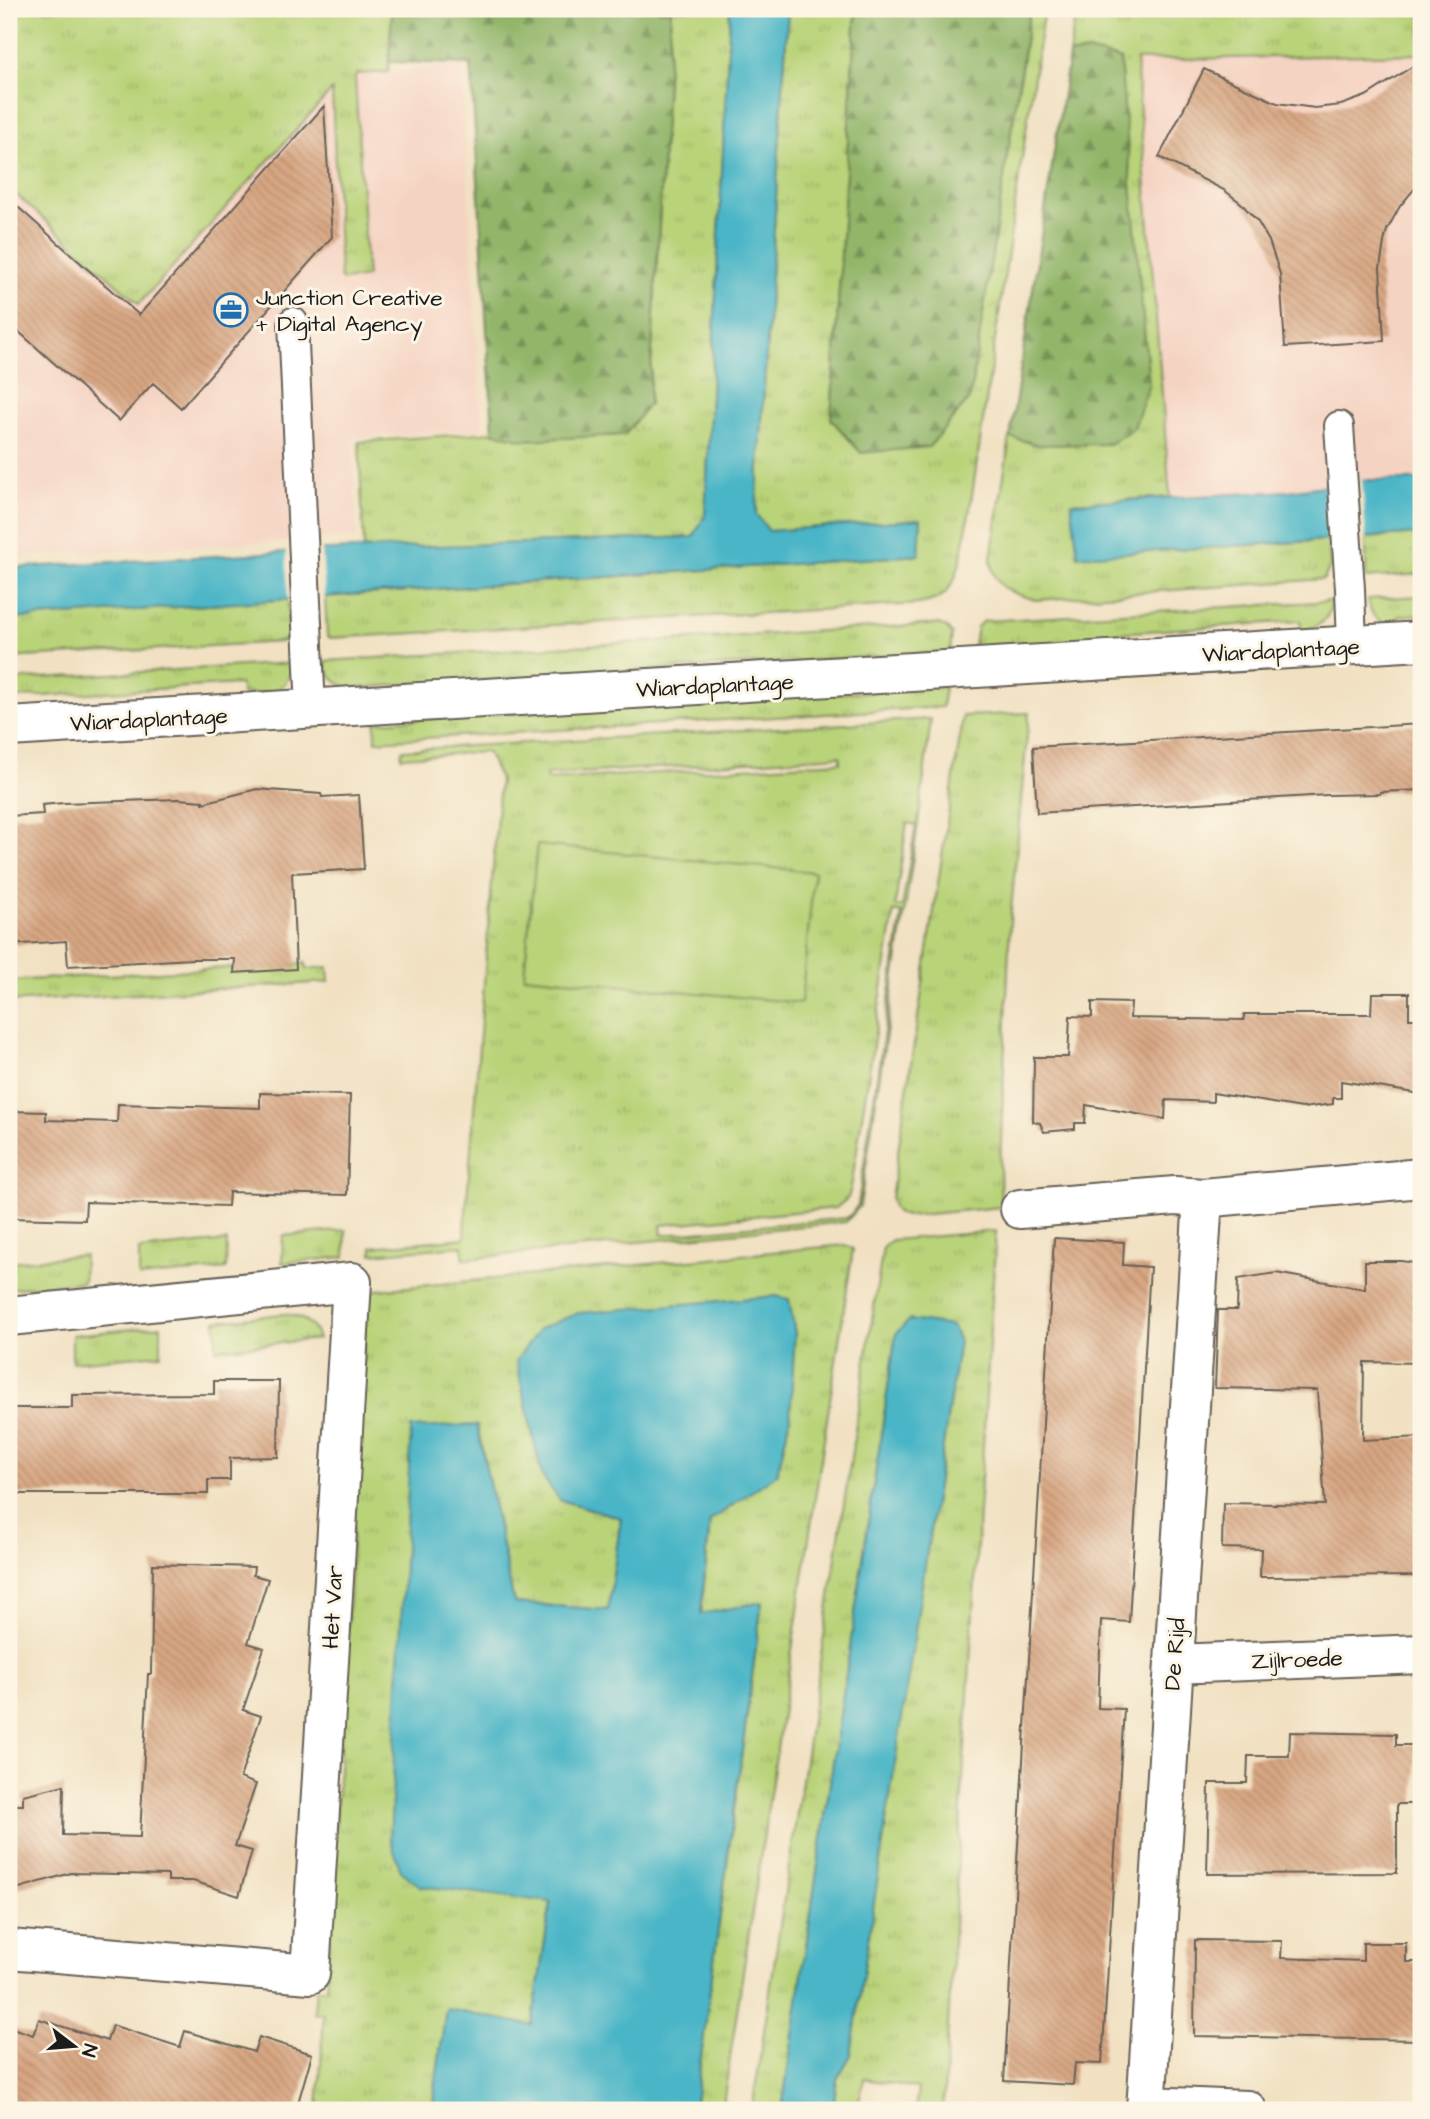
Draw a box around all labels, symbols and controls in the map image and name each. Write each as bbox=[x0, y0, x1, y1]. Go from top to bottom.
place label: Junction Creative + Digital Agency bbox=[256, 282, 443, 341]
office icon: Junction Creative + Digital Agency bbox=[212, 291, 250, 329]
street label: Wiardaplantage bbox=[1201, 631, 1361, 672]
street label: Wiardaplantage bbox=[635, 666, 795, 707]
street label: Wiardaplantage bbox=[69, 700, 229, 741]
street label: Het Var bbox=[315, 1564, 351, 1650]
street label: De Rijd bbox=[1157, 1617, 1193, 1691]
street label: Zijlroede bbox=[1251, 1642, 1343, 1678]
north arrow bbox=[38, 2010, 108, 2080]
text: N bbox=[74, 2041, 104, 2060]

